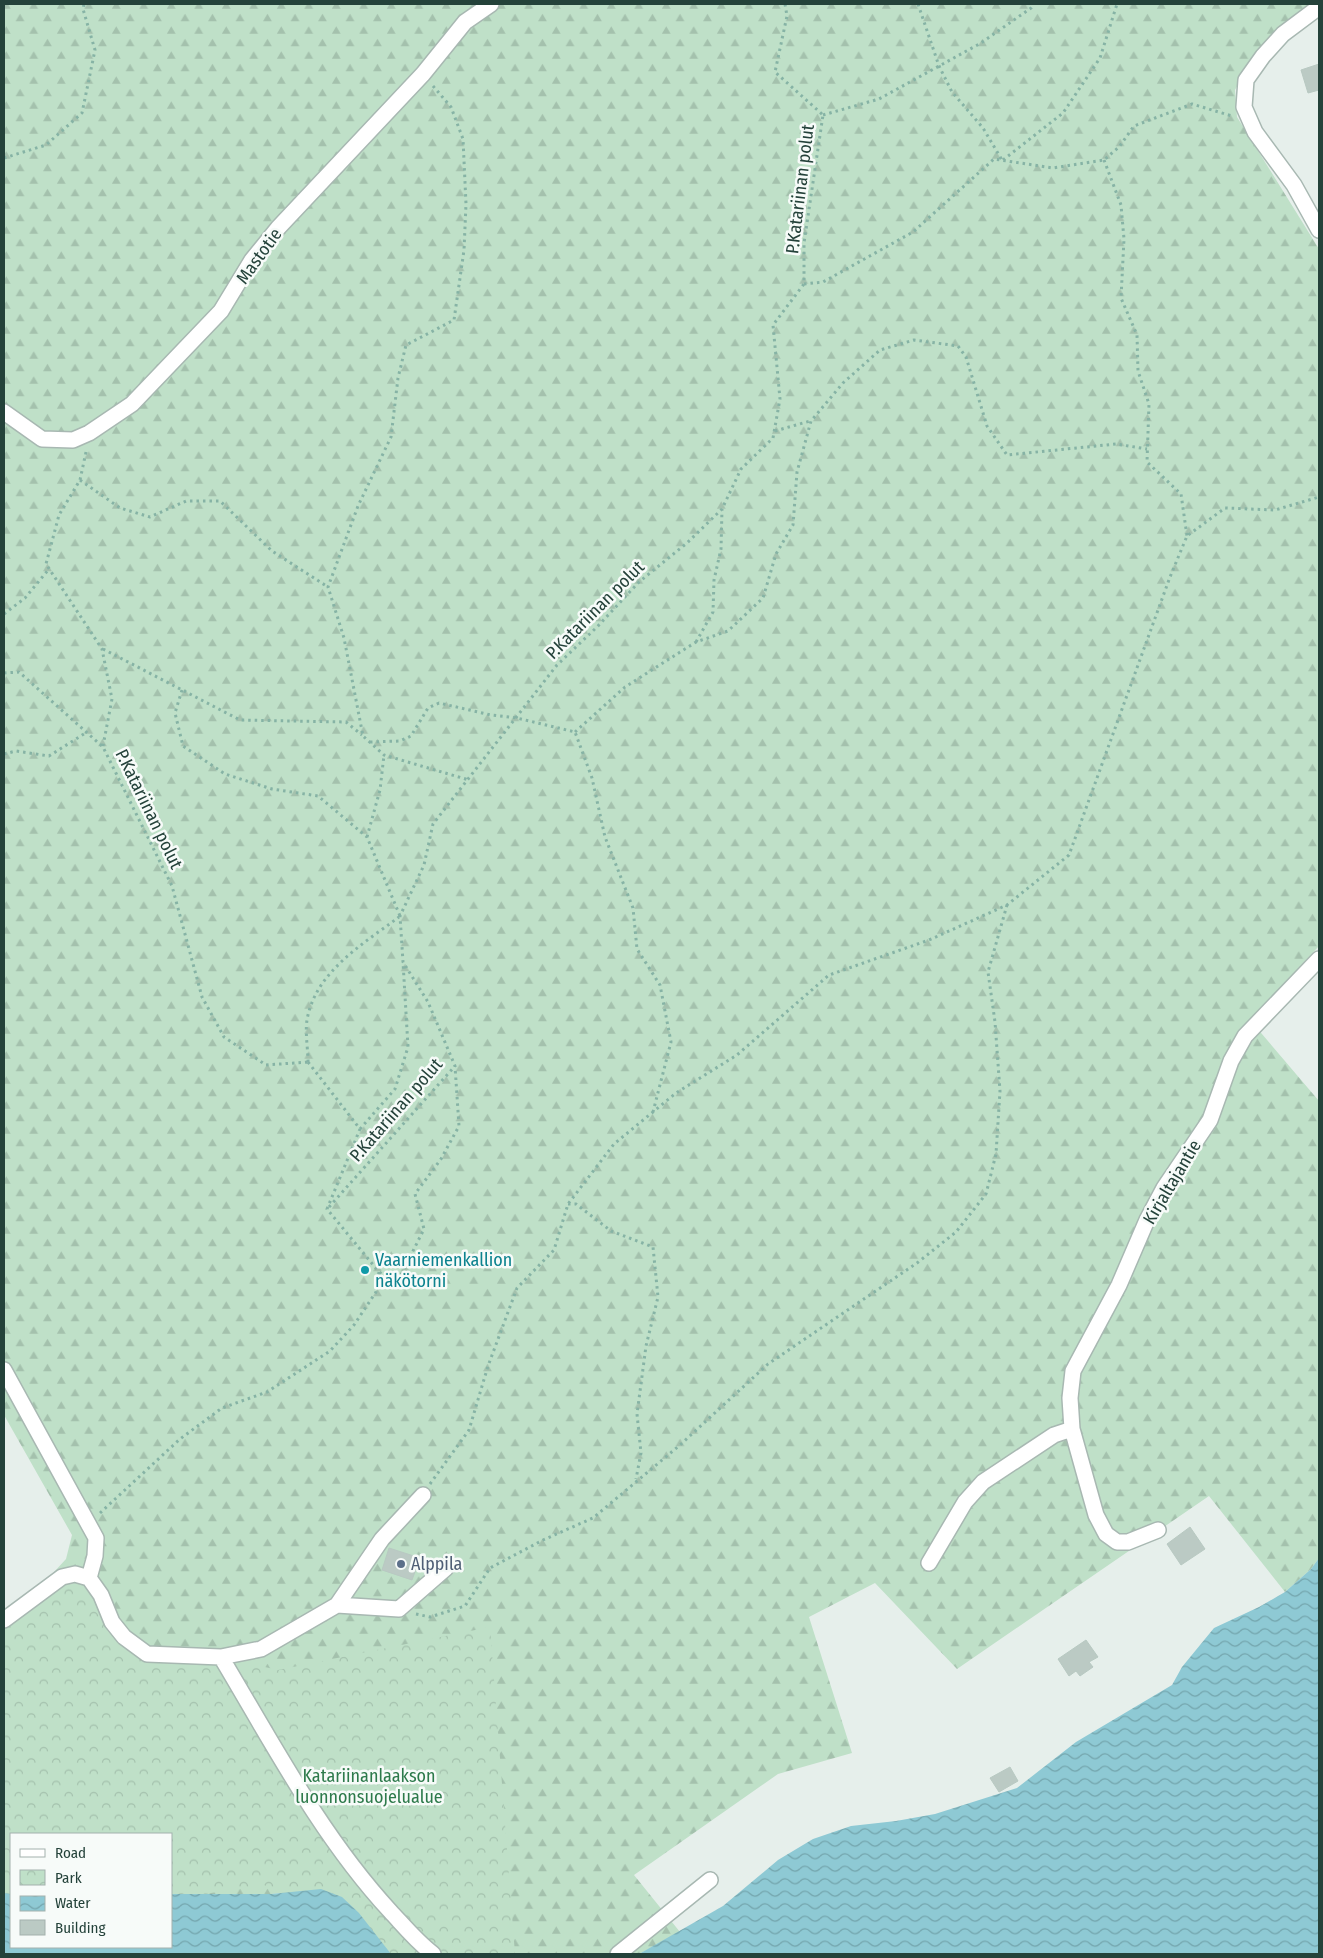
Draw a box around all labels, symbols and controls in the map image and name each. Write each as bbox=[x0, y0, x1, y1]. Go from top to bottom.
street label: P.Katariinan polut bbox=[781, 123, 819, 255]
street label: Mastotie bbox=[231, 224, 287, 288]
street label: P.Katariinan polut bbox=[541, 556, 649, 664]
street label: P.Katariinan polut bbox=[111, 746, 188, 872]
street label: P.Katariinan polut bbox=[345, 1054, 447, 1166]
street label: Kirjaltajantie bbox=[1138, 1136, 1206, 1228]
place label: Vaarniemenkallion näkötorni bbox=[375, 1249, 512, 1292]
marker: Vaarniemenkallion näkötorni bbox=[359, 1264, 371, 1276]
place label: Alppila bbox=[411, 1553, 463, 1575]
marker: Alppila bbox=[395, 1558, 407, 1570]
park label: Katariinanlaakson luonnonsuojelualue bbox=[295, 1765, 443, 1808]
legend bbox=[10, 1833, 172, 1948]
text: Road bbox=[55, 1844, 86, 1862]
text: Park bbox=[55, 1869, 82, 1887]
text: Water bbox=[55, 1894, 91, 1912]
text: Building bbox=[55, 1919, 106, 1937]

